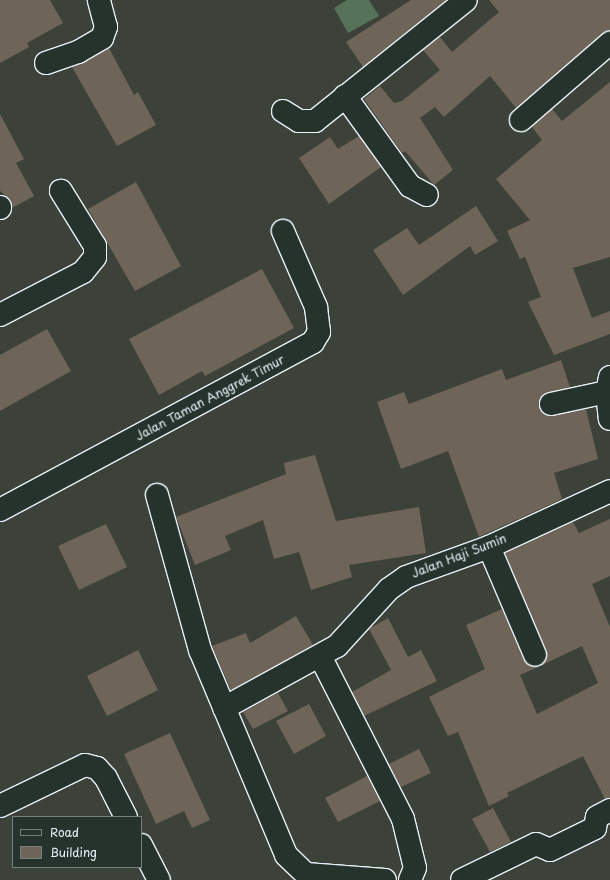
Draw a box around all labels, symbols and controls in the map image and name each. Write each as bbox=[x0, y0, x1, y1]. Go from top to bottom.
street label: Jalan Taman Anggrek Timur bbox=[132, 352, 288, 444]
street label: Jalan Haji Sumin bbox=[410, 531, 508, 581]
legend bbox=[12, 816, 142, 868]
text: Road bbox=[50, 823, 79, 841]
text: Building bbox=[50, 843, 97, 861]

